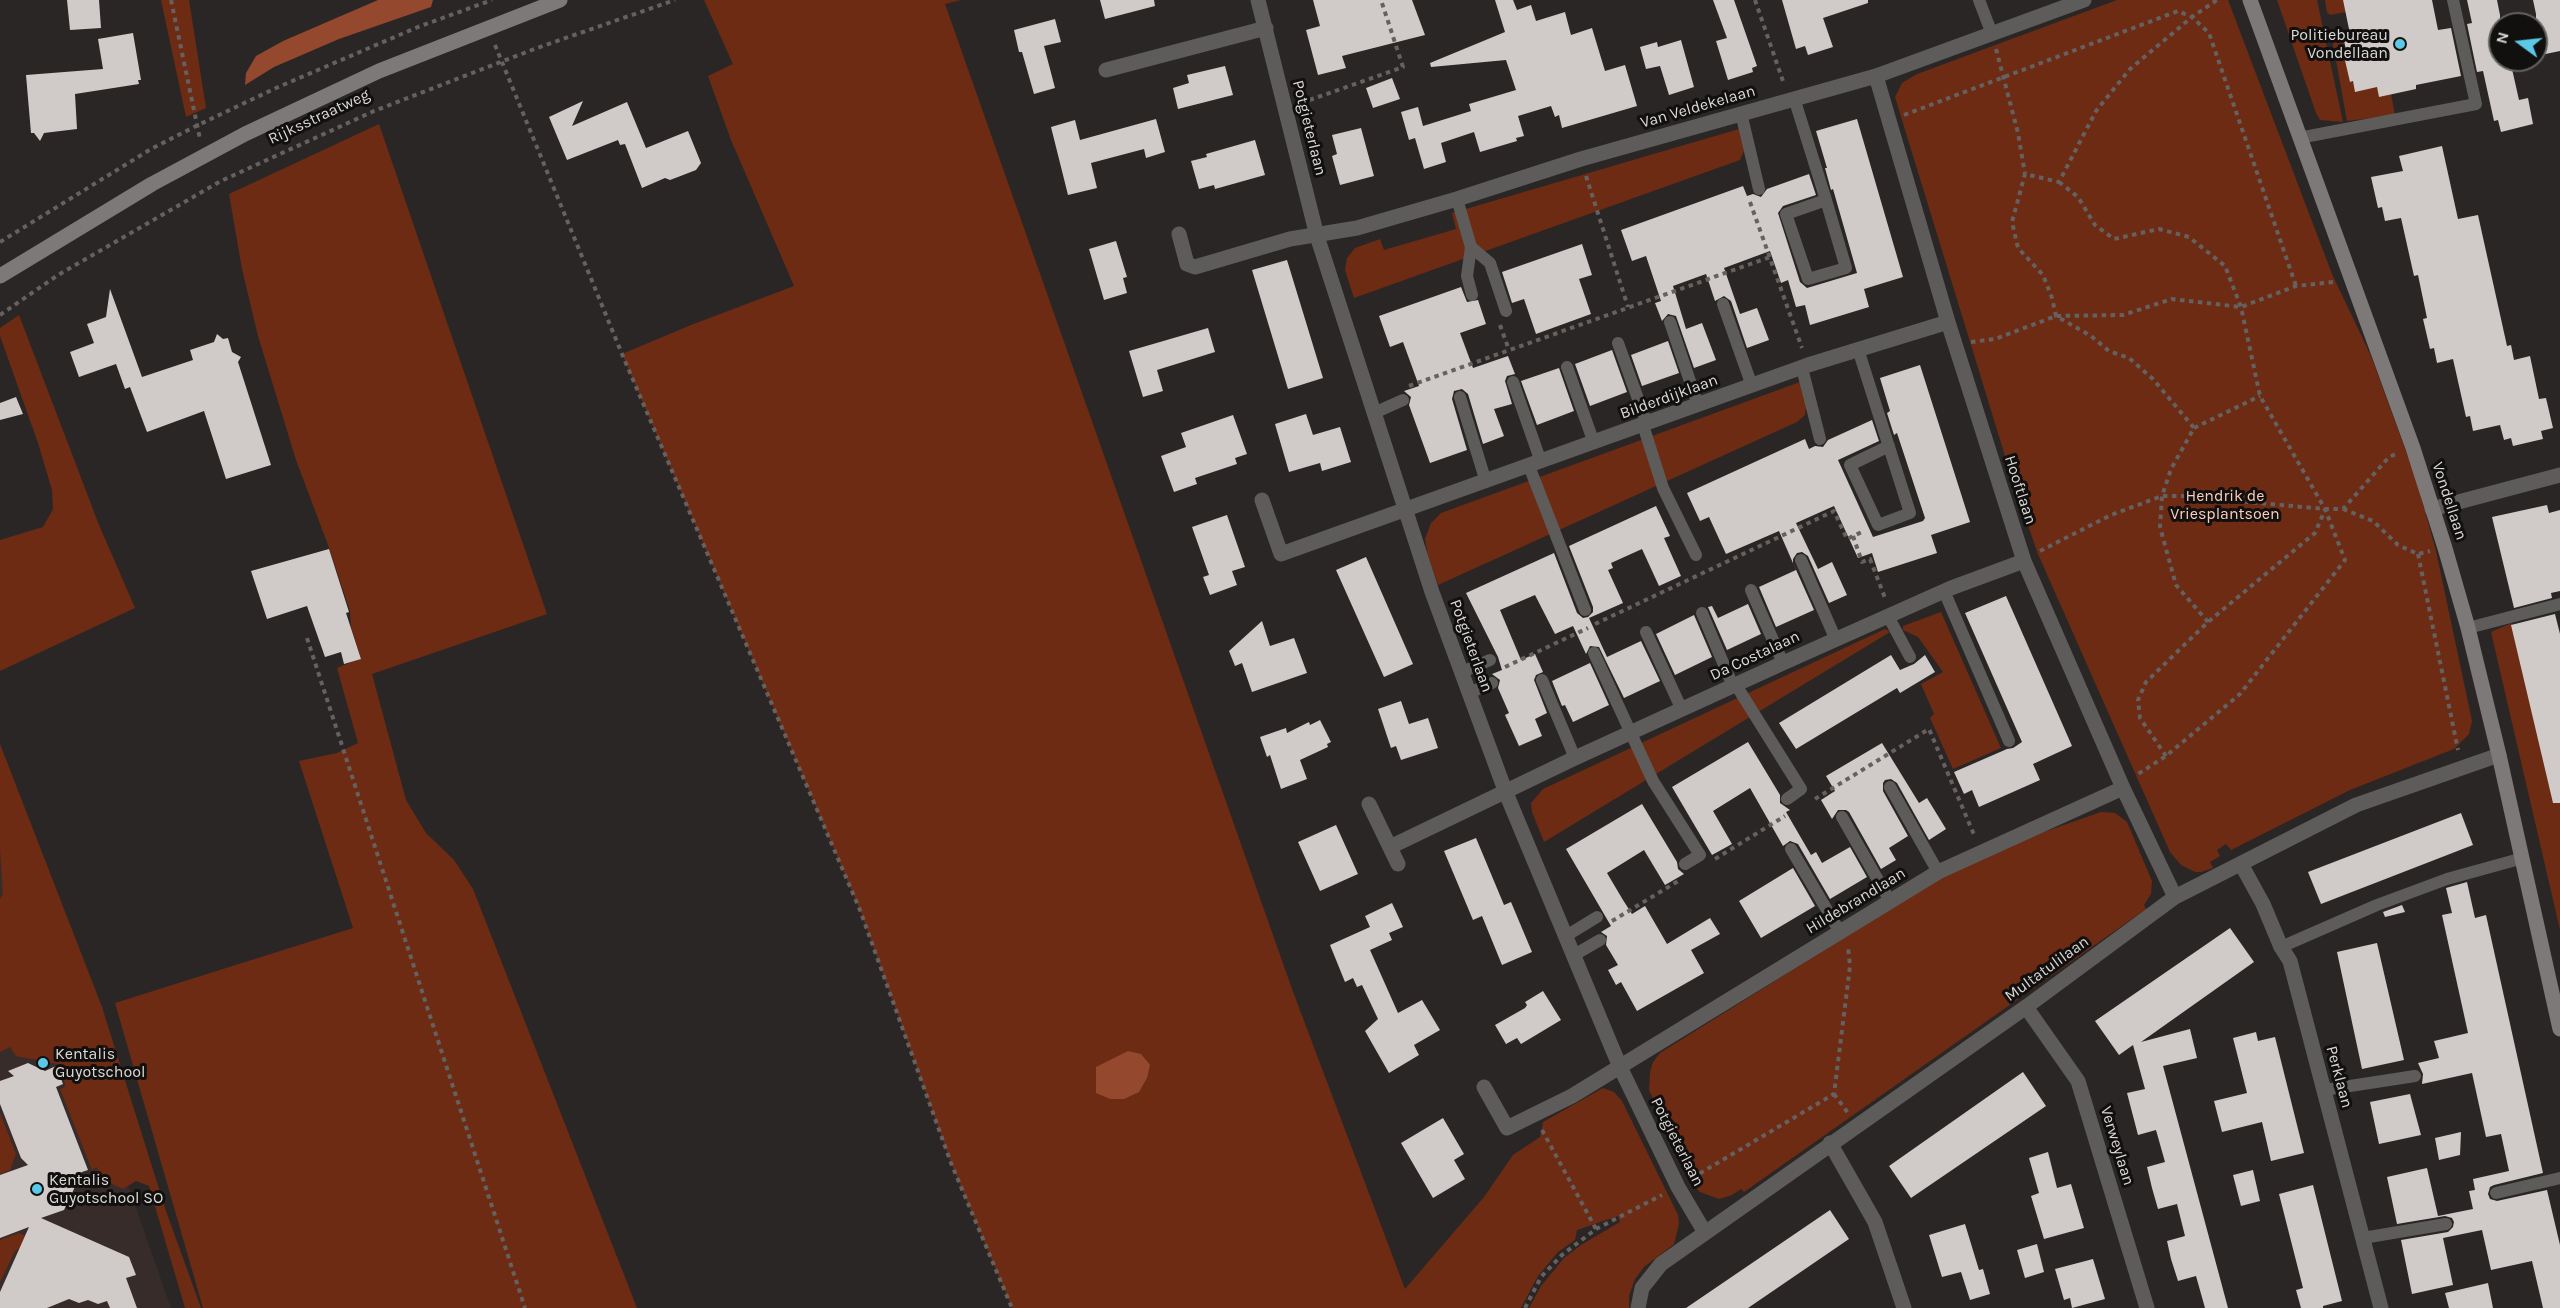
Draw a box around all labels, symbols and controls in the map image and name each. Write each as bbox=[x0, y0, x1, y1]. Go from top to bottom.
north arrow bbox=[2488, 12, 2548, 72]
place label: Politiebureau Vondellaan bbox=[2290, 25, 2388, 63]
text: N bbox=[2491, 30, 2513, 46]
marker: Politiebureau Vondellaan bbox=[2393, 37, 2407, 51]
street label: Potgieterlaan bbox=[1288, 78, 1330, 178]
street label: Van Veldekelaan bbox=[1638, 81, 1758, 133]
street label: Rijksstraatweg bbox=[265, 85, 373, 149]
street label: Bilderdijklaan bbox=[1617, 370, 1721, 424]
street label: Hooftlaan bbox=[2000, 453, 2040, 527]
street label: Vondellaan bbox=[2427, 460, 2471, 542]
park label: Hendrik de Vriesplantsoen bbox=[2170, 486, 2280, 524]
street label: Potgieterlaan bbox=[1445, 597, 1497, 695]
street label: Da Costalaan bbox=[1707, 627, 1803, 685]
street label: Hildebrandlaan bbox=[1803, 864, 1909, 938]
street label: Multatulilaan bbox=[2001, 932, 2093, 1006]
place label: Kentalis Guyotschool bbox=[55, 1044, 145, 1082]
street label: Perklaan bbox=[2321, 1044, 2357, 1110]
marker: Kentalis Guyotschool bbox=[36, 1056, 50, 1070]
street label: Potgieterlaan bbox=[1646, 1094, 1708, 1190]
street label: Verweylaan bbox=[2096, 1104, 2138, 1188]
place label: Kentalis Guyotschool SO bbox=[49, 1170, 163, 1208]
marker: Kentalis Guyotschool SO bbox=[30, 1182, 44, 1196]

